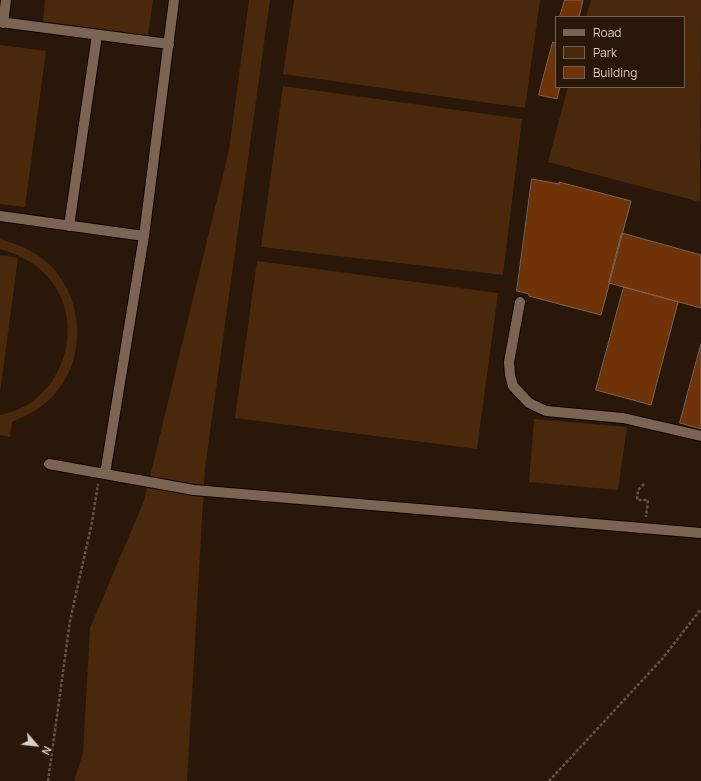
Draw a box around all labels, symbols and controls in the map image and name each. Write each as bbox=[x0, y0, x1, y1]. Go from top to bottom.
legend bbox=[555, 16, 685, 88]
text: Road bbox=[593, 24, 621, 41]
text: Park bbox=[593, 44, 617, 61]
text: Building bbox=[593, 64, 637, 81]
north arrow bbox=[16, 725, 56, 765]
text: N bbox=[39, 744, 56, 758]

